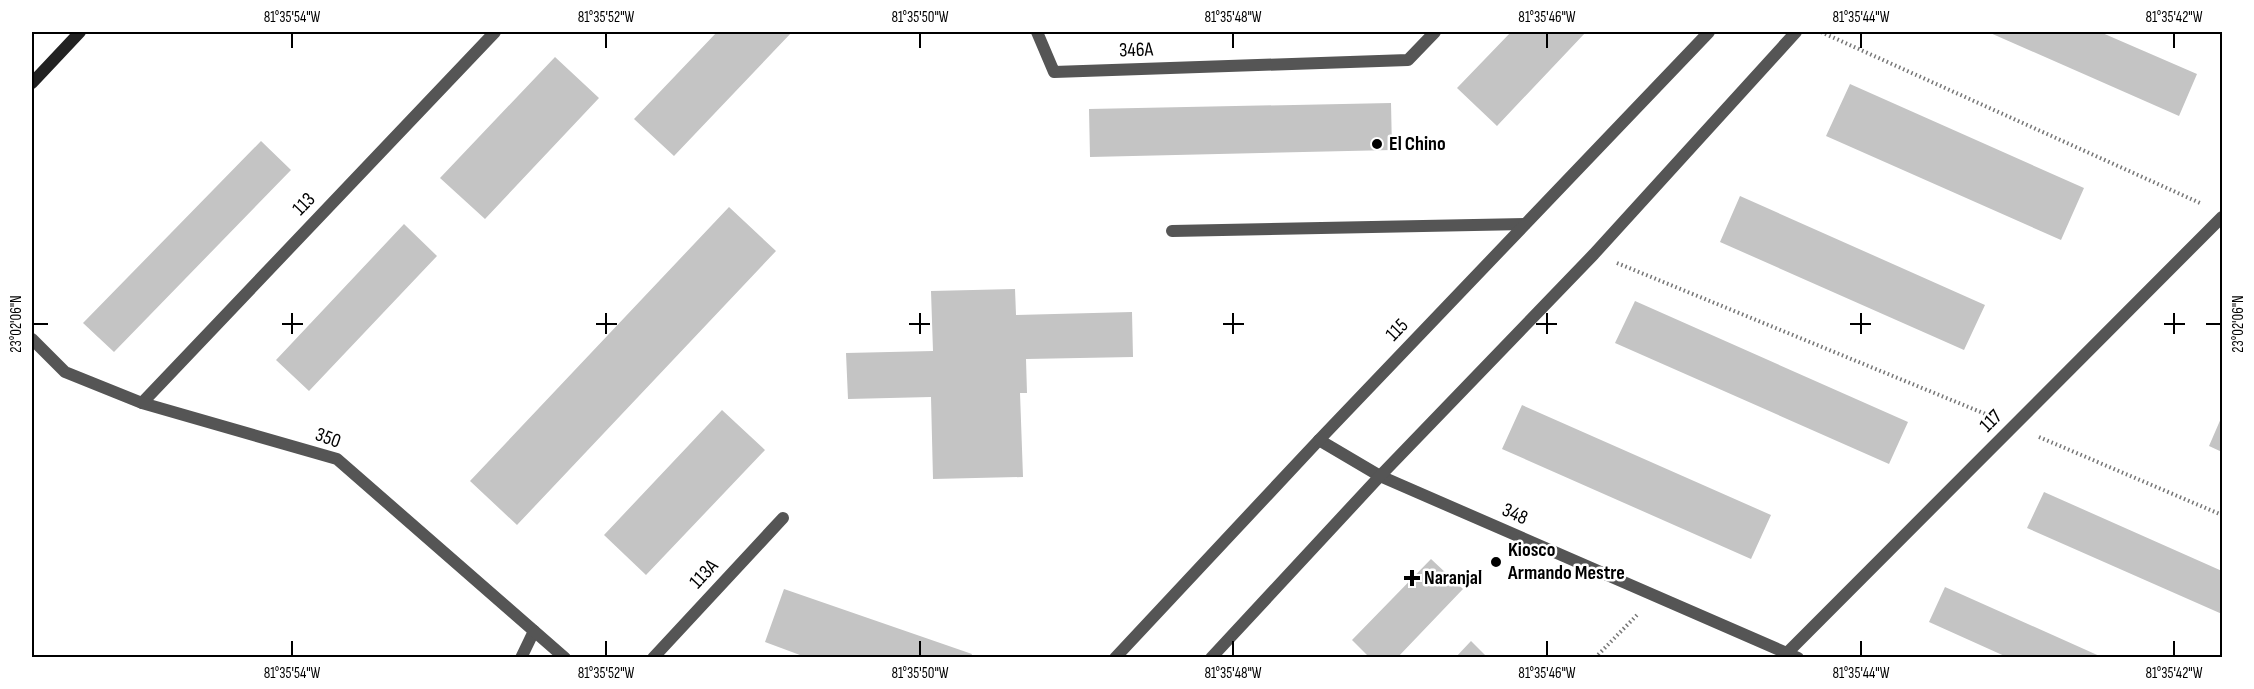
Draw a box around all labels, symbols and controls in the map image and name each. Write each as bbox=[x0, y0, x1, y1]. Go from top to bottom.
text: 81°35'54"W bbox=[264, 8, 321, 27]
text: 81°35'52"W bbox=[578, 8, 635, 27]
text: 81°35'50"W bbox=[891, 8, 949, 27]
text: 81°35'48"W bbox=[1204, 8, 1262, 27]
text: 81°35'46"W bbox=[1518, 8, 1576, 27]
text: 81°35'44"W bbox=[1832, 8, 1890, 27]
text: 81°35'42"W bbox=[2146, 8, 2203, 27]
street label: 346A bbox=[1119, 37, 1154, 63]
place label: El Chino bbox=[1389, 132, 1446, 156]
marker: El Chino bbox=[1370, 137, 1384, 151]
street label: 113 bbox=[288, 188, 320, 220]
text: 23°02'06"N bbox=[7, 295, 26, 353]
text: 23°02'06"N bbox=[2229, 295, 2248, 353]
street label: 115 bbox=[1381, 314, 1413, 346]
street label: 117 bbox=[1975, 405, 2007, 437]
street label: 350 bbox=[312, 422, 344, 454]
street label: 348 bbox=[1498, 498, 1532, 530]
place label: Kiosco Armando Mestre bbox=[1507, 538, 1625, 585]
street label: 113A bbox=[685, 554, 724, 594]
marker: Kiosco Armando Mestre bbox=[1489, 555, 1503, 569]
place label: Naranjal bbox=[1424, 566, 1482, 590]
marker: Naranjal bbox=[1405, 571, 1419, 585]
text: 81°35'54"W bbox=[264, 664, 321, 683]
text: 81°35'52"W bbox=[578, 664, 635, 683]
text: 81°35'50"W bbox=[891, 664, 949, 683]
text: 81°35'48"W bbox=[1204, 664, 1262, 683]
text: 81°35'46"W bbox=[1518, 664, 1576, 683]
text: 81°35'44"W bbox=[1832, 664, 1890, 683]
text: 81°35'42"W bbox=[2146, 664, 2203, 683]

